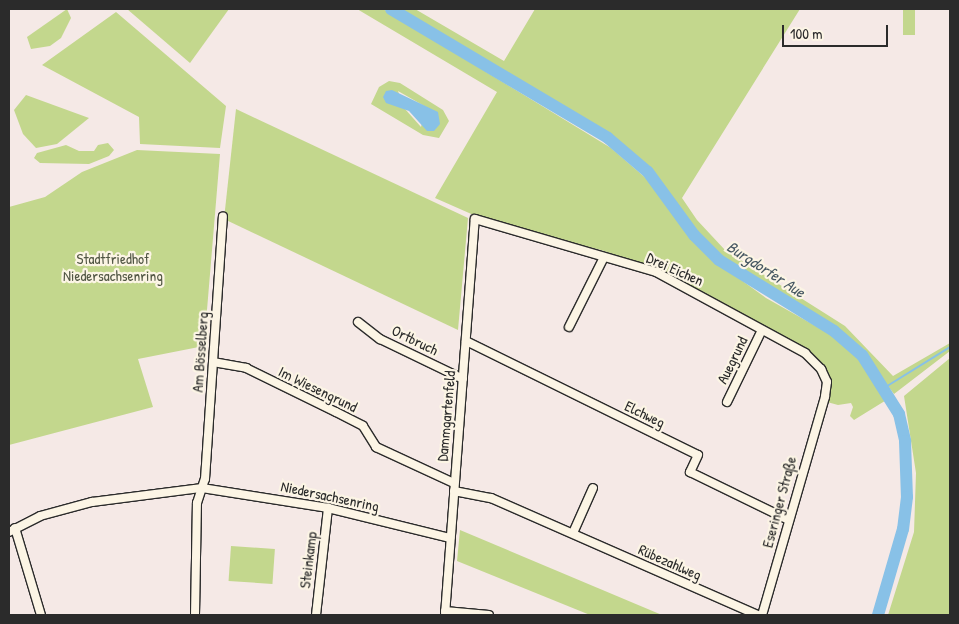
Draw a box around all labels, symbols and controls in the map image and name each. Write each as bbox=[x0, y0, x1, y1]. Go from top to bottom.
scale bar bbox=[784, 15, 890, 47]
text: 100 m bbox=[790, 23, 823, 44]
water label: Burgdorfer Aue bbox=[723, 237, 809, 301]
street label: Drei Eichen bbox=[644, 248, 706, 290]
park label: Stadtfriedhof Niedersachsenring bbox=[63, 249, 163, 284]
street label: Am Bösselberg bbox=[188, 311, 212, 393]
street label: Ortbruch bbox=[389, 321, 441, 359]
street label: Auegrund bbox=[713, 333, 751, 387]
street label: Im Wiesengrund bbox=[276, 362, 360, 416]
street label: Dammgartenfeld bbox=[433, 370, 459, 462]
street label: Elchweg bbox=[622, 397, 668, 431]
street label: Eseringer Straße bbox=[758, 454, 800, 550]
street label: Niedersachsenring bbox=[279, 477, 381, 515]
street label: Steinkamp bbox=[296, 531, 320, 589]
street label: Rübezahlweg bbox=[636, 540, 704, 584]

